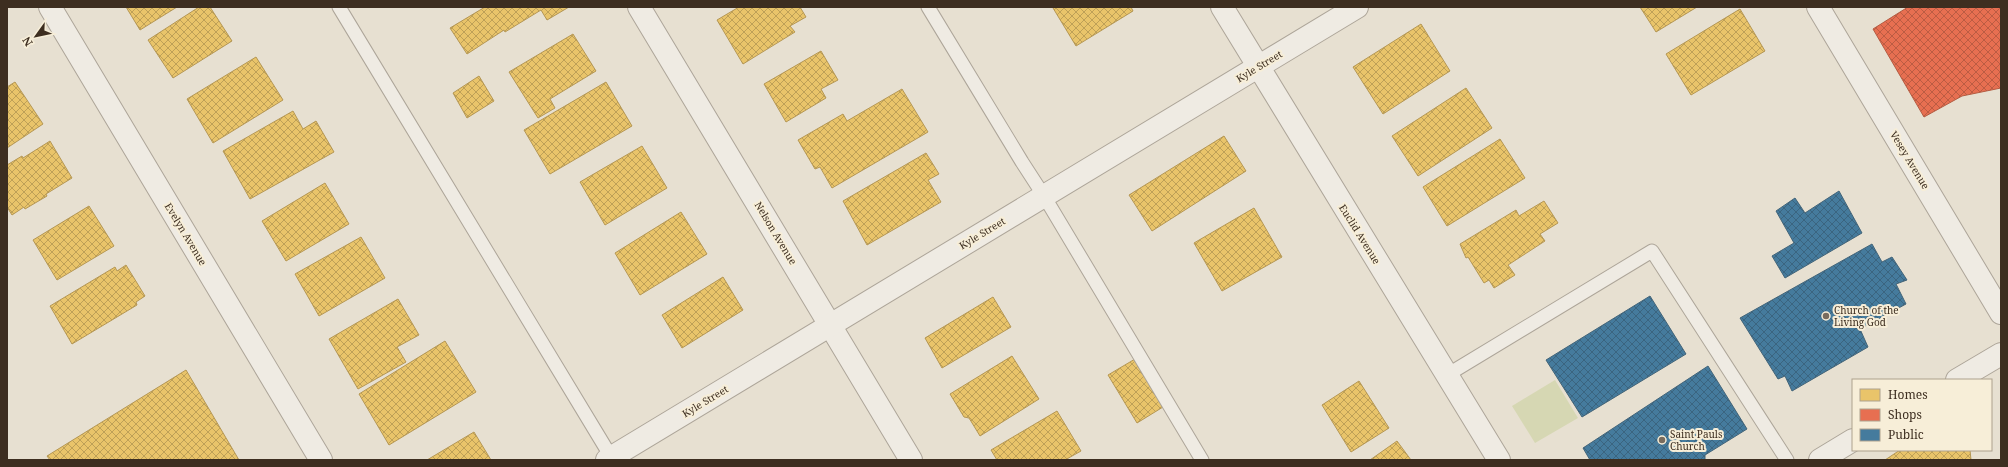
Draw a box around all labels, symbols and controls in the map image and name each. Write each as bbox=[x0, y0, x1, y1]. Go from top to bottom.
north arrow bbox=[16, 16, 56, 56]
text: N bbox=[18, 34, 36, 49]
street label: Kyle Street bbox=[1233, 47, 1285, 85]
street label: Vesey Avenue bbox=[1887, 128, 1933, 192]
street label: Nelson Avenue bbox=[752, 199, 800, 267]
street label: Evelyn Avenue bbox=[162, 200, 210, 268]
street label: Euclid Avenue bbox=[1336, 201, 1384, 267]
street label: Kyle Street bbox=[956, 214, 1008, 252]
place label: Church of the Living God bbox=[1834, 303, 1899, 329]
marker: Church of the Living God bbox=[1821, 311, 1831, 321]
legend bbox=[1852, 379, 1992, 451]
street label: Kyle Street bbox=[679, 382, 731, 420]
text: Homes bbox=[1888, 386, 1928, 403]
text: Shops bbox=[1888, 406, 1922, 423]
text: Public bbox=[1888, 426, 1924, 443]
place label: Saint Pauls Church bbox=[1670, 427, 1723, 453]
marker: Saint Pauls Church bbox=[1657, 435, 1667, 445]

